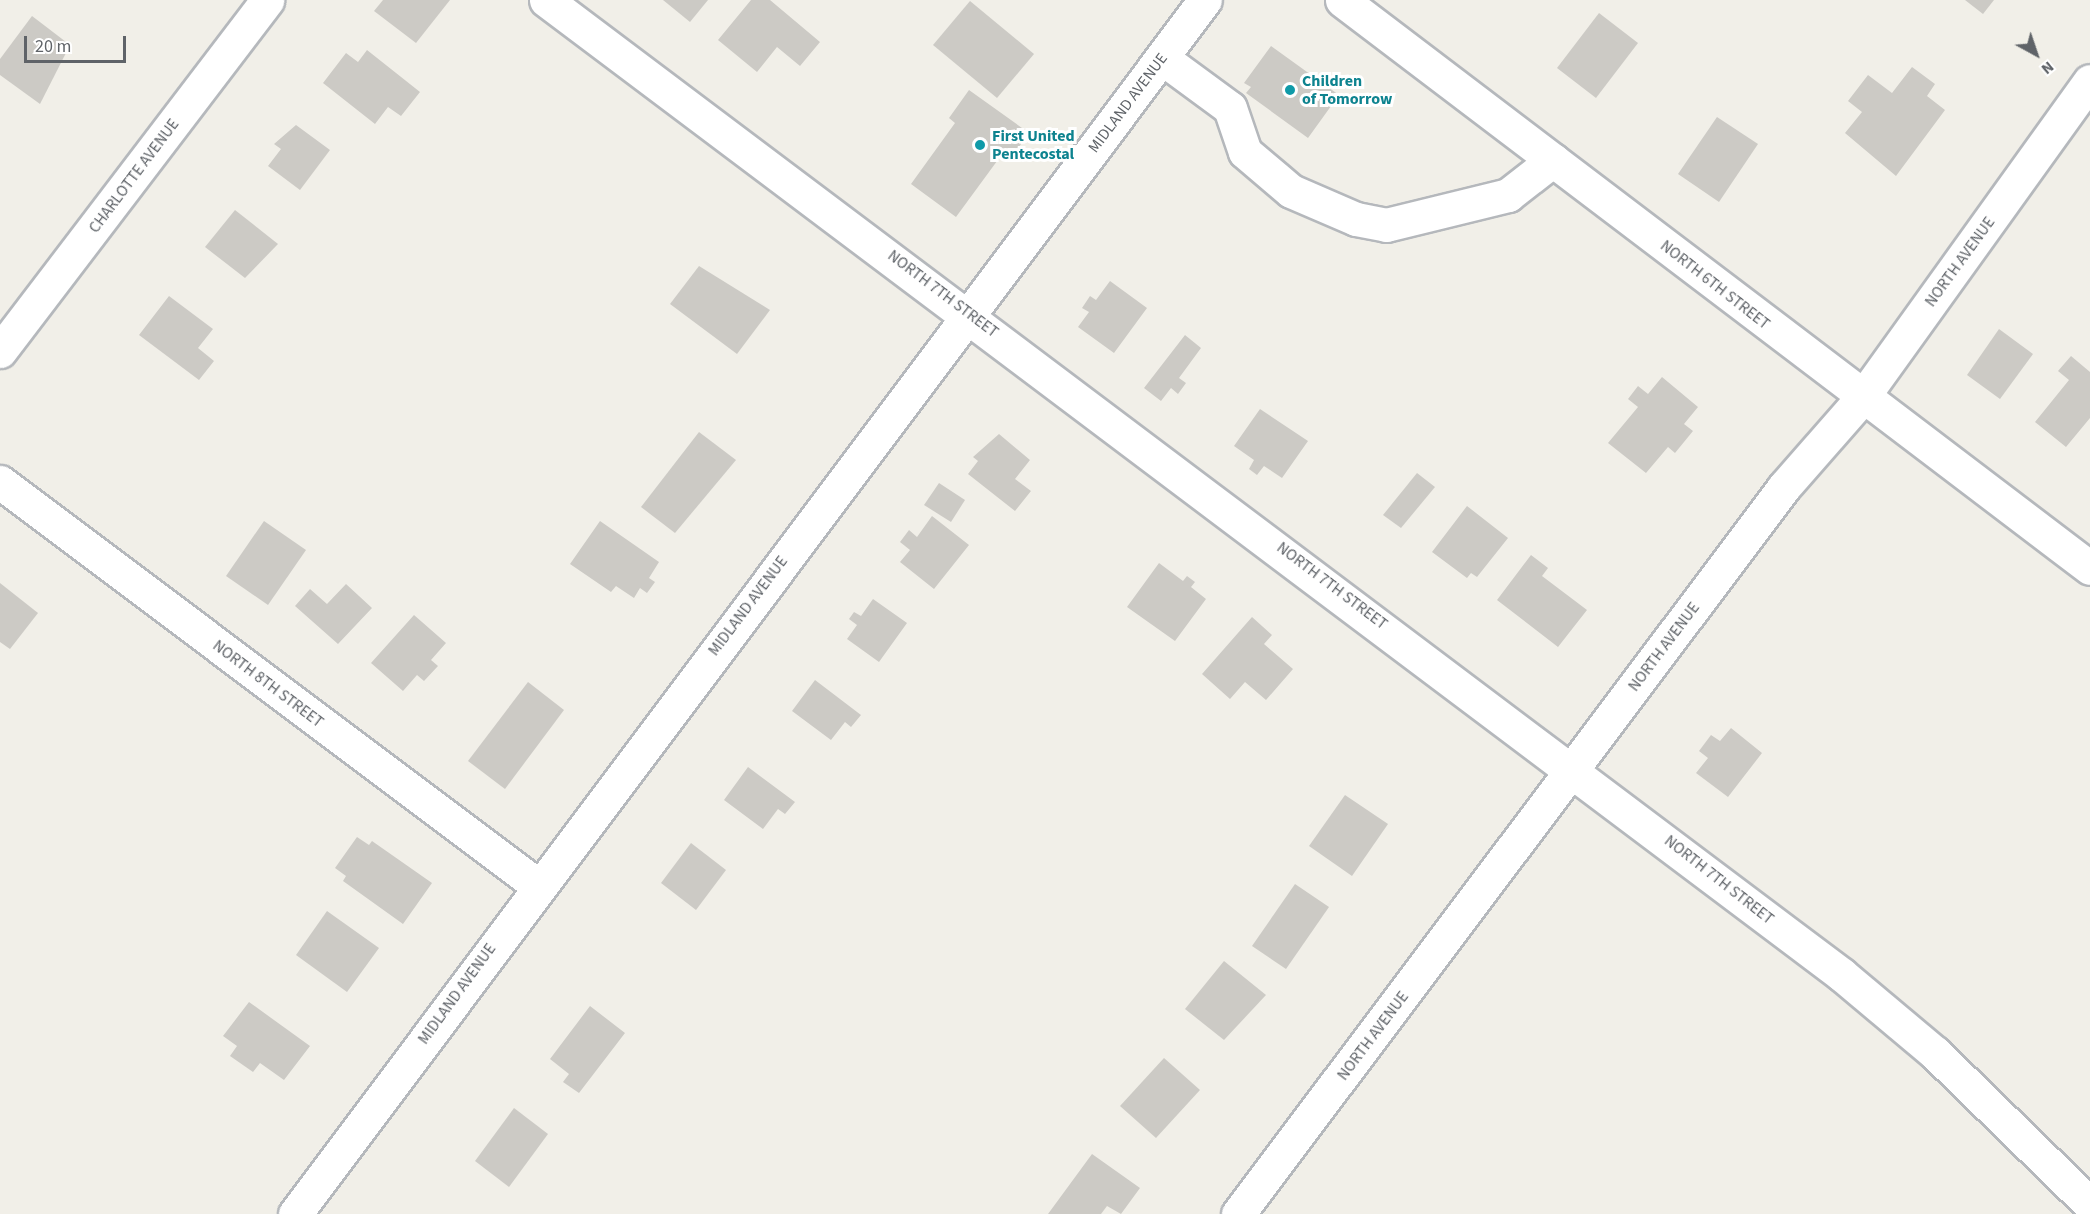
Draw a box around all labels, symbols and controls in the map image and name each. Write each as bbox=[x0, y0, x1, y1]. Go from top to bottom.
scale bar bbox=[27, 24, 129, 62]
north arrow bbox=[2006, 24, 2066, 84]
text: 20 m bbox=[35, 34, 71, 59]
street label: MIDLAND AVENUE bbox=[1084, 49, 1172, 157]
text: N bbox=[2036, 56, 2059, 80]
place label: Children of Tomorrow bbox=[1302, 71, 1392, 109]
marker: Children of Tomorrow bbox=[1283, 83, 1297, 97]
street label: CHARLOTTE AVENUE bbox=[85, 115, 183, 237]
place label: First United Pentecostal bbox=[992, 126, 1075, 164]
marker: First United Pentecostal bbox=[973, 138, 987, 152]
street label: NORTH AVENUE bbox=[1921, 213, 1999, 311]
street label: NORTH 6TH STREET bbox=[1656, 236, 1774, 334]
street label: NORTH 7TH STREET bbox=[884, 246, 1002, 342]
street label: NORTH 7TH STREET bbox=[1273, 538, 1391, 634]
street label: MIDLAND AVENUE bbox=[704, 552, 792, 660]
street label: NORTH AVENUE bbox=[1624, 599, 1704, 695]
street label: NORTH 8TH STREET bbox=[209, 636, 327, 732]
street label: NORTH 7TH STREET bbox=[1660, 831, 1778, 929]
street label: MIDLAND AVENUE bbox=[414, 940, 500, 1048]
street label: NORTH AVENUE bbox=[1333, 988, 1413, 1084]

